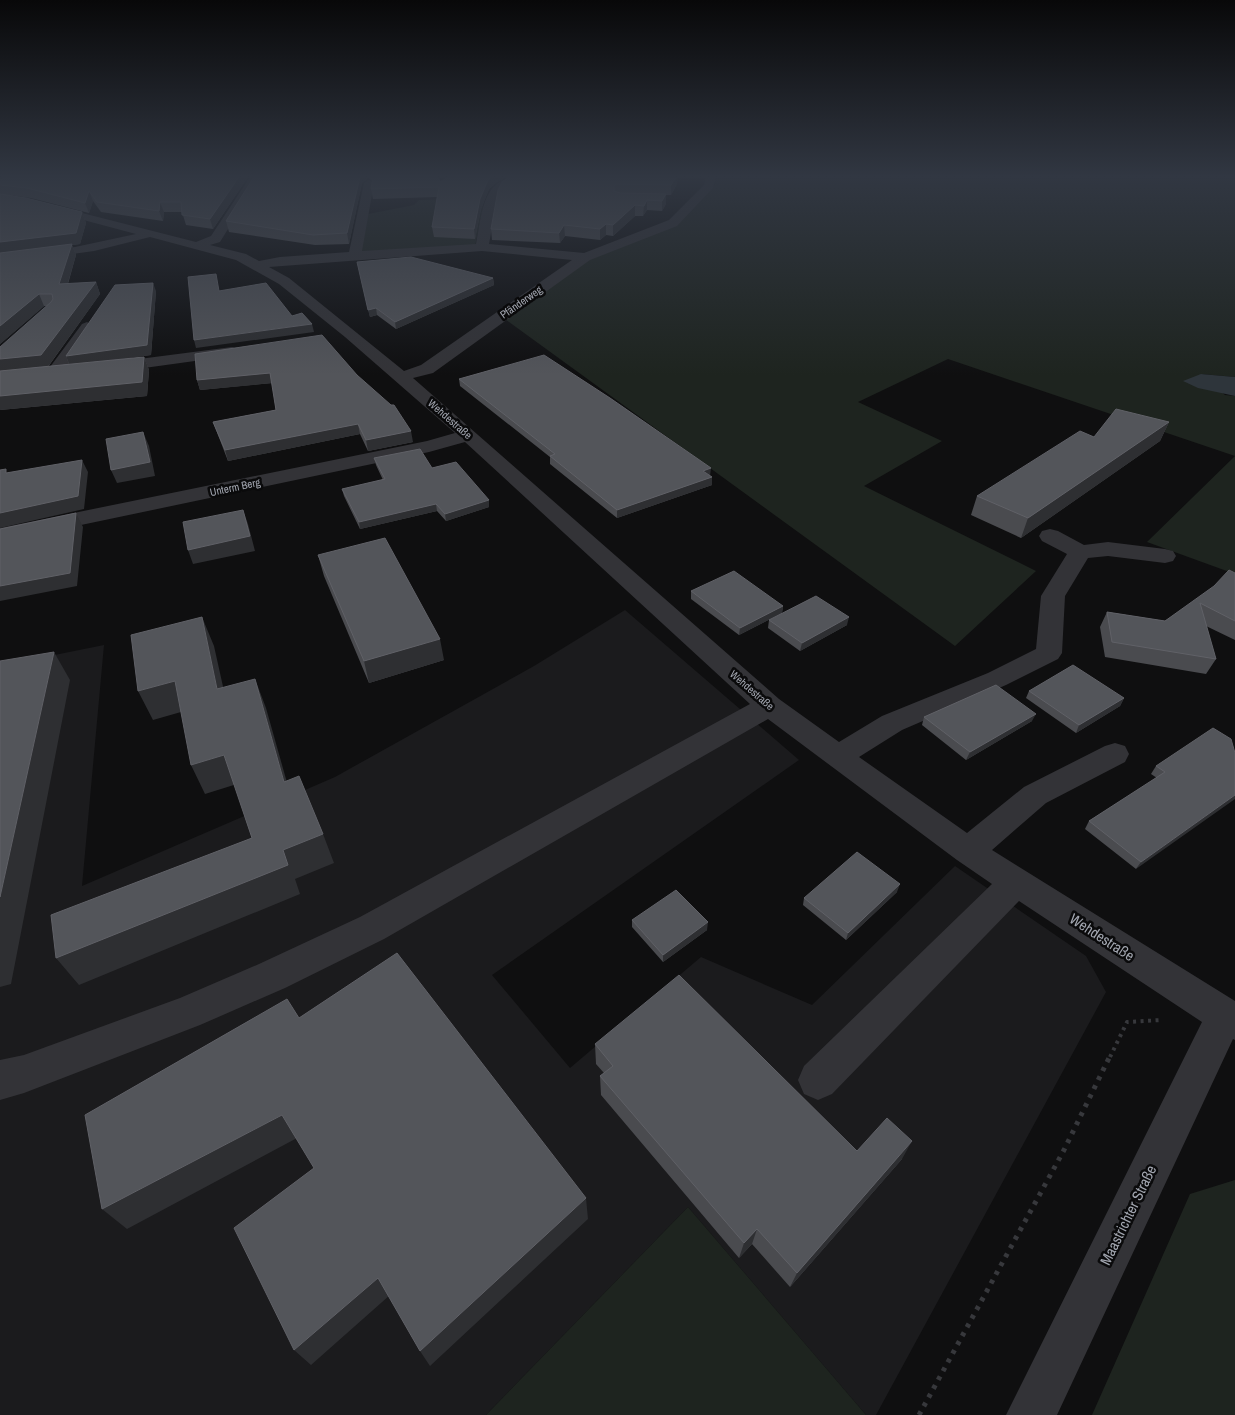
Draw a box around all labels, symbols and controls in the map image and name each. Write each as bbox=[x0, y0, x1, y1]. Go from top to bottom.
street label: Pfänderweg bbox=[497, 282, 545, 322]
street label: Wehdestraße bbox=[425, 396, 475, 442]
street label: Unterm Berg bbox=[209, 475, 261, 499]
street label: Wehdestraße bbox=[727, 667, 777, 713]
street label: Wehdestraße bbox=[1065, 908, 1139, 966]
street label: Maastrichter Straße bbox=[1095, 1161, 1161, 1268]

